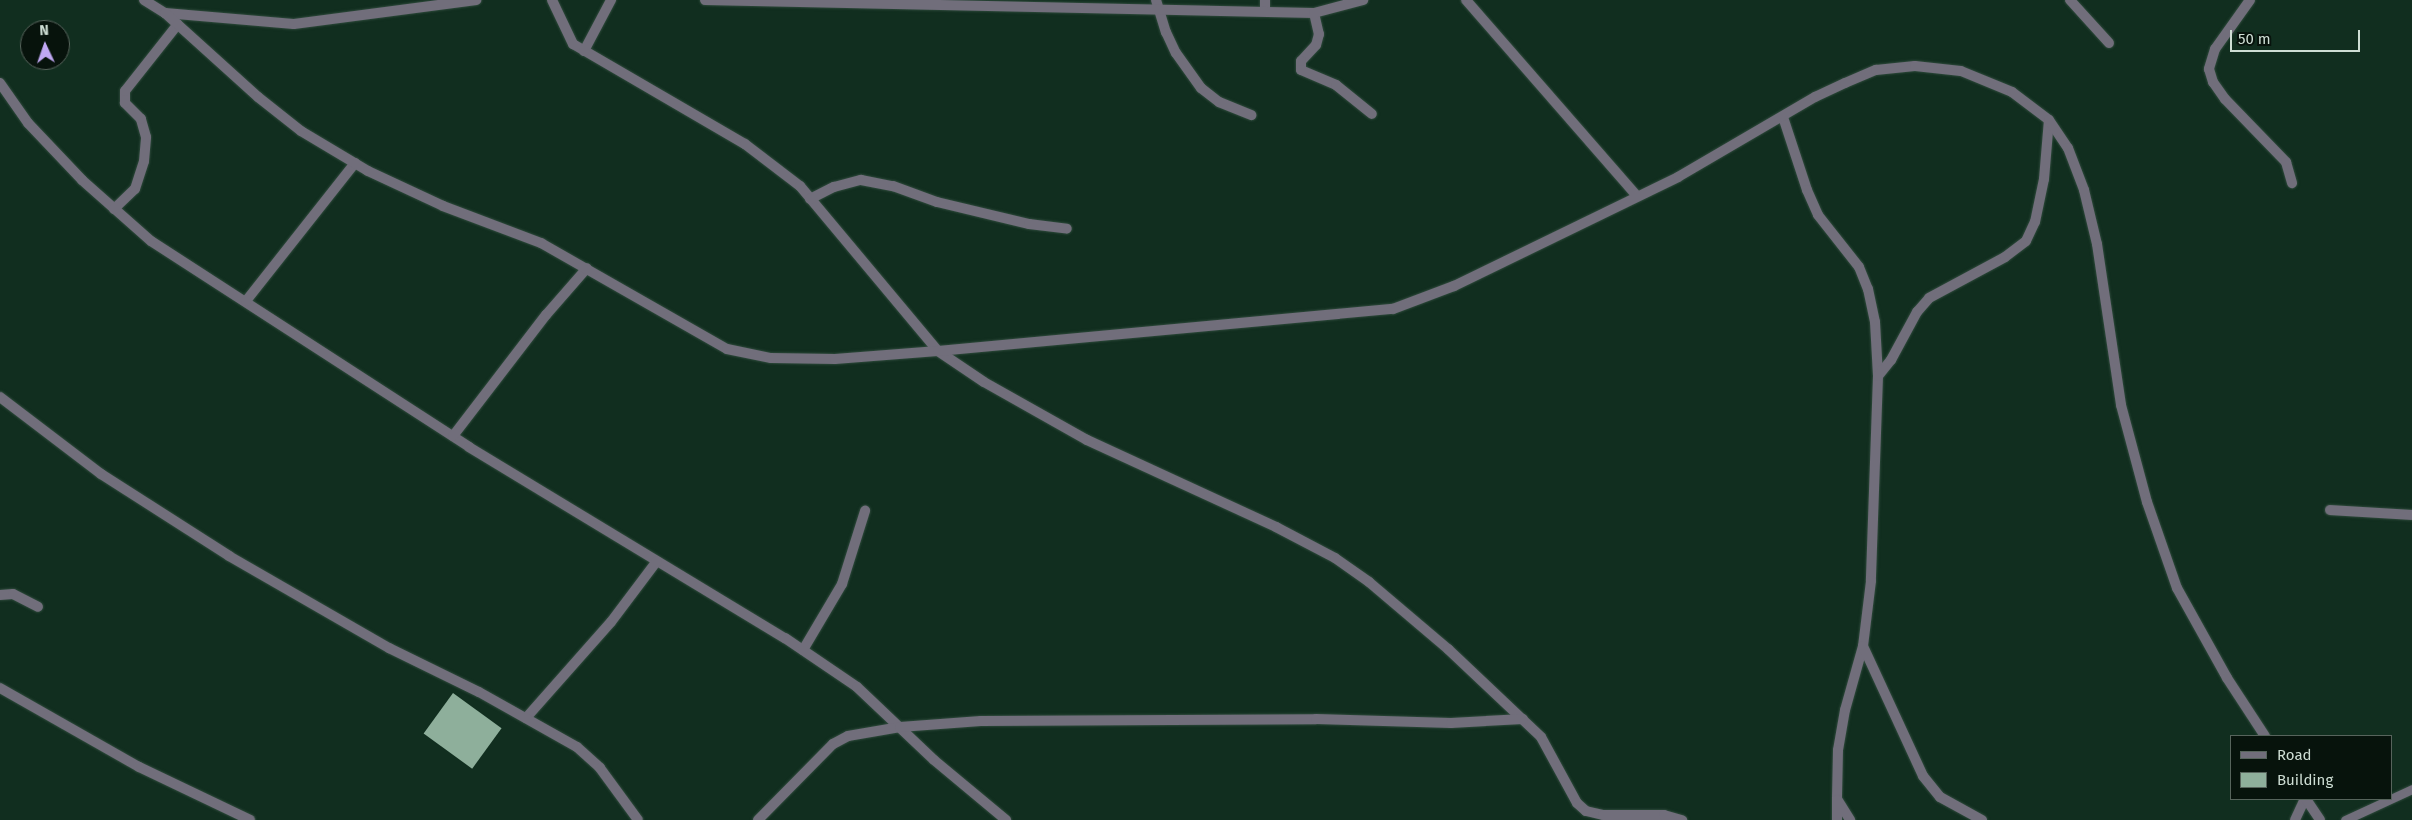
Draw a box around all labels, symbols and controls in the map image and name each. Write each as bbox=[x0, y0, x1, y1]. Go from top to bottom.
north arrow bbox=[20, 20, 70, 70]
scale bar bbox=[2232, 20, 2362, 52]
text: N bbox=[39, 22, 49, 39]
text: 50 m bbox=[2238, 30, 2271, 48]
legend bbox=[2230, 735, 2392, 800]
text: Road bbox=[2277, 746, 2312, 764]
text: Building bbox=[2277, 771, 2333, 789]

